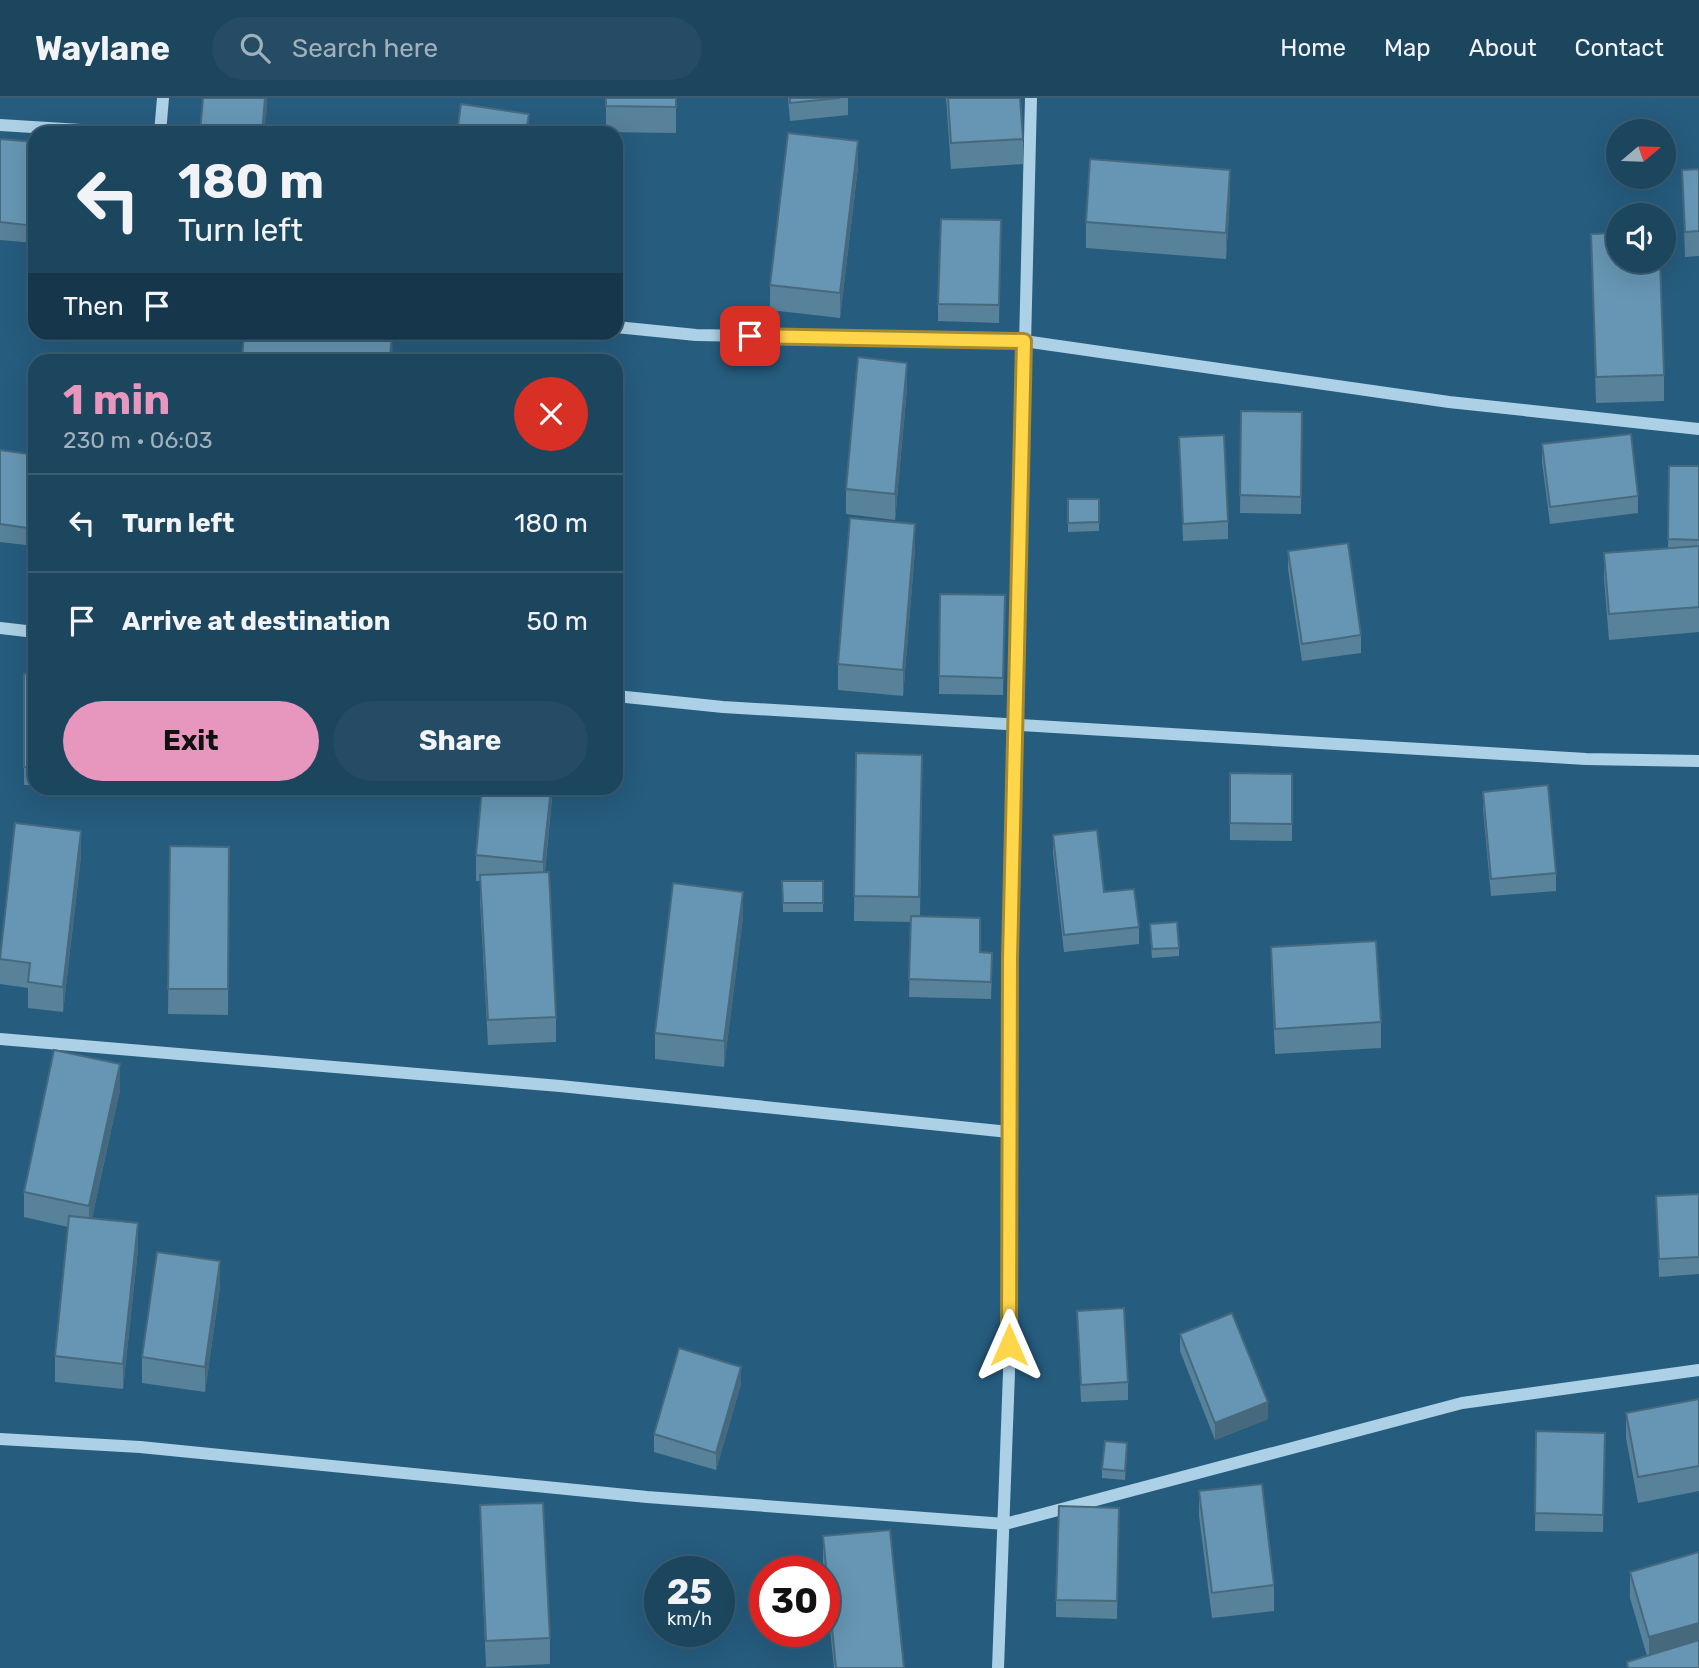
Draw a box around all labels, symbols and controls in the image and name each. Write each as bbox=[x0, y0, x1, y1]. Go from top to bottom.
search box bbox=[212, 17, 702, 80]
text: Waylane bbox=[35, 29, 170, 68]
icon: search bbox=[236, 29, 274, 67]
text: Search here bbox=[292, 33, 438, 64]
text: Home bbox=[1280, 34, 1346, 62]
text: Map bbox=[1384, 34, 1431, 62]
text: About bbox=[1469, 34, 1537, 62]
text: Contact bbox=[1575, 34, 1664, 62]
north arrow bbox=[1606, 119, 1676, 189]
map controls bbox=[1606, 119, 1676, 273]
text: 180 m bbox=[178, 152, 324, 210]
icon: left bbox=[63, 154, 154, 245]
button: sound bbox=[1606, 203, 1676, 273]
text: Turn left bbox=[178, 211, 303, 249]
icon: arrive bbox=[138, 287, 176, 325]
text: Then bbox=[63, 291, 124, 322]
pin bbox=[720, 306, 780, 366]
icon: arrive bbox=[731, 317, 769, 355]
text: 1 min bbox=[63, 375, 170, 425]
button: close bbox=[514, 377, 588, 451]
text: 230 m · 06:03 bbox=[63, 426, 213, 454]
icon: left bbox=[63, 504, 101, 542]
text: Turn left bbox=[122, 508, 234, 539]
text: 180 m bbox=[514, 508, 588, 539]
icon: arrive bbox=[63, 602, 101, 640]
text: Arrive at destination bbox=[122, 606, 390, 637]
text: 50 m bbox=[527, 606, 588, 637]
button: Exit bbox=[63, 701, 319, 781]
button: Share bbox=[333, 701, 588, 781]
position arrow bbox=[972, 1308, 1046, 1382]
speed limit sign: 30 bbox=[749, 1556, 840, 1647]
text: 25 bbox=[667, 1571, 712, 1613]
text: km/h bbox=[667, 1608, 712, 1630]

